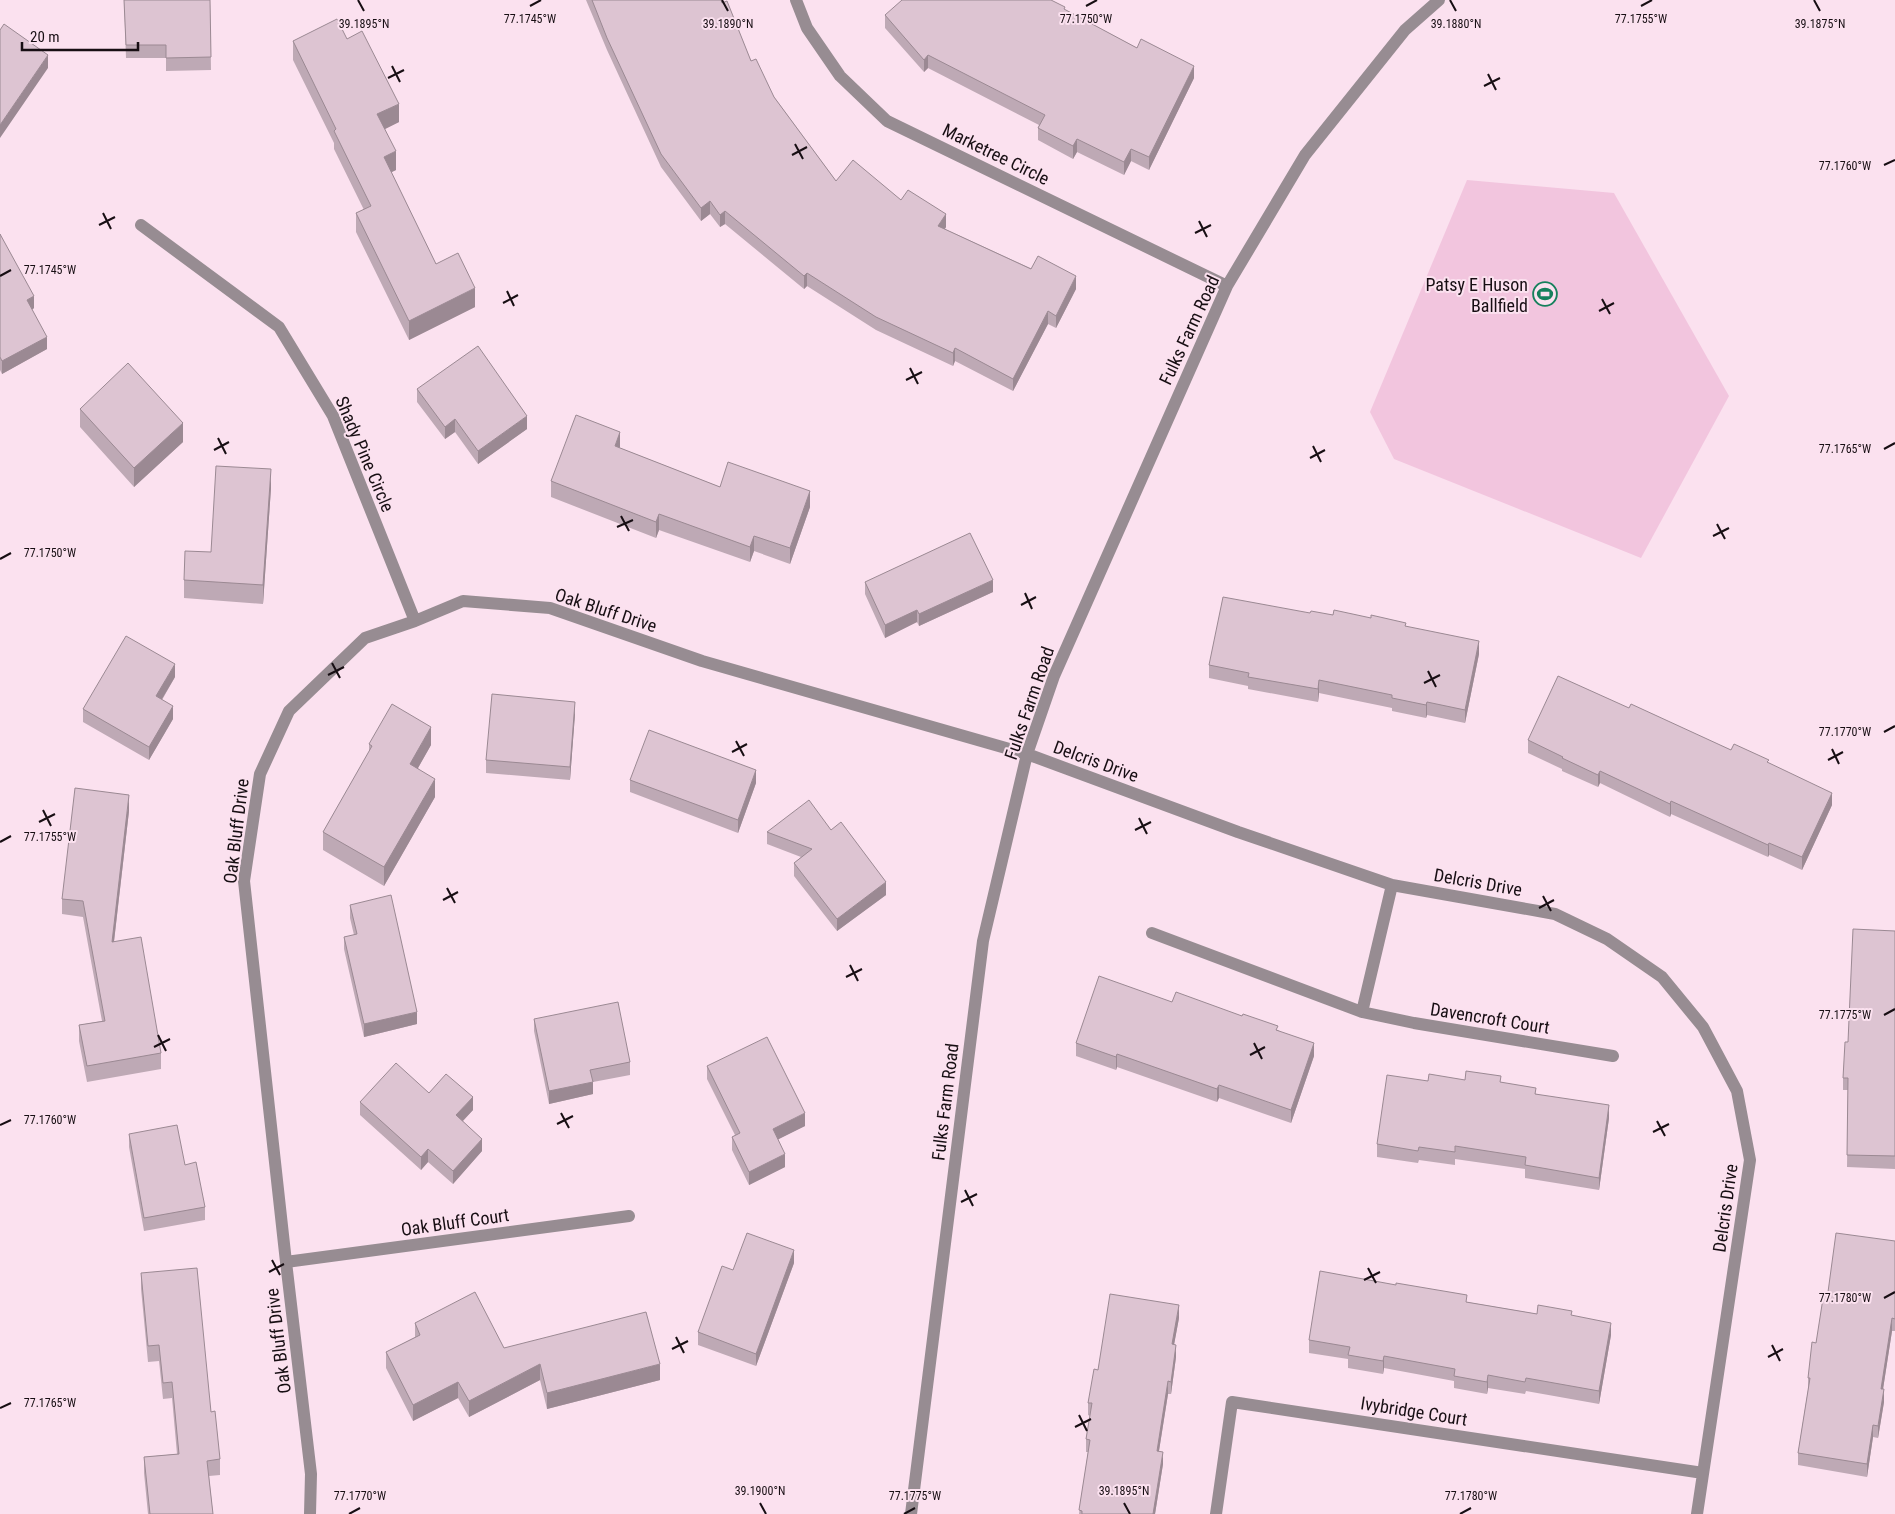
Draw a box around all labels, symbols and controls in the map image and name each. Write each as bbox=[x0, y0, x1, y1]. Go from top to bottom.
text: 77.1745°W bbox=[504, 12, 556, 26]
text: 77.1750°W bbox=[1060, 12, 1112, 26]
text: 77.1755°W bbox=[1615, 12, 1667, 26]
text: 39.1895°N bbox=[339, 17, 389, 31]
text: 39.1890°N bbox=[703, 17, 753, 31]
text: 39.1880°N bbox=[1431, 17, 1481, 31]
text: 39.1875°N bbox=[1795, 17, 1845, 31]
scale bar bbox=[22, 20, 139, 52]
text: 20 m bbox=[30, 28, 60, 46]
street label: Marketree Circle bbox=[939, 119, 1053, 189]
text: 77.1760°W bbox=[1819, 159, 1871, 173]
text: 77.1745°W bbox=[24, 263, 76, 277]
street label: Fulks Farm Road bbox=[1155, 272, 1223, 388]
place label: Patsy E Huson Ballfield bbox=[1425, 274, 1528, 316]
sports icon: Patsy E Huson Ballfield bbox=[1532, 281, 1558, 307]
street label: Shady Pine Circle bbox=[331, 393, 399, 515]
text: 77.1765°W bbox=[1819, 442, 1871, 456]
text: 77.1750°W bbox=[24, 546, 76, 560]
street label: Oak Bluff Drive bbox=[552, 584, 660, 636]
street label: Fulks Farm Road bbox=[1000, 644, 1058, 762]
text: 77.1770°W bbox=[1819, 725, 1871, 739]
street label: Delcris Drive bbox=[1051, 736, 1141, 786]
street label: Oak Bluff Drive bbox=[219, 777, 253, 885]
text: 77.1755°W bbox=[24, 830, 76, 844]
street label: Delcris Drive bbox=[1432, 864, 1524, 900]
street label: Davencroft Court bbox=[1429, 998, 1551, 1038]
text: 77.1775°W bbox=[1819, 1008, 1871, 1022]
street label: Fulks Farm Road bbox=[927, 1042, 963, 1162]
text: 77.1760°W bbox=[24, 1113, 76, 1127]
street label: Delcris Drive bbox=[1708, 1162, 1742, 1254]
street label: Oak Bluff Court bbox=[400, 1204, 510, 1240]
street label: Oak Bluff Drive bbox=[261, 1287, 295, 1395]
text: 77.1780°W bbox=[1819, 1291, 1871, 1305]
street label: Ivybridge Court bbox=[1359, 1392, 1469, 1430]
text: 77.1765°W bbox=[24, 1396, 76, 1410]
text: 39.1900°N bbox=[735, 1484, 785, 1498]
text: 39.1895°N bbox=[1099, 1484, 1149, 1498]
text: 77.1770°W bbox=[334, 1489, 386, 1503]
text: 77.1775°W bbox=[889, 1489, 941, 1503]
text: 77.1780°W bbox=[1445, 1489, 1497, 1503]

